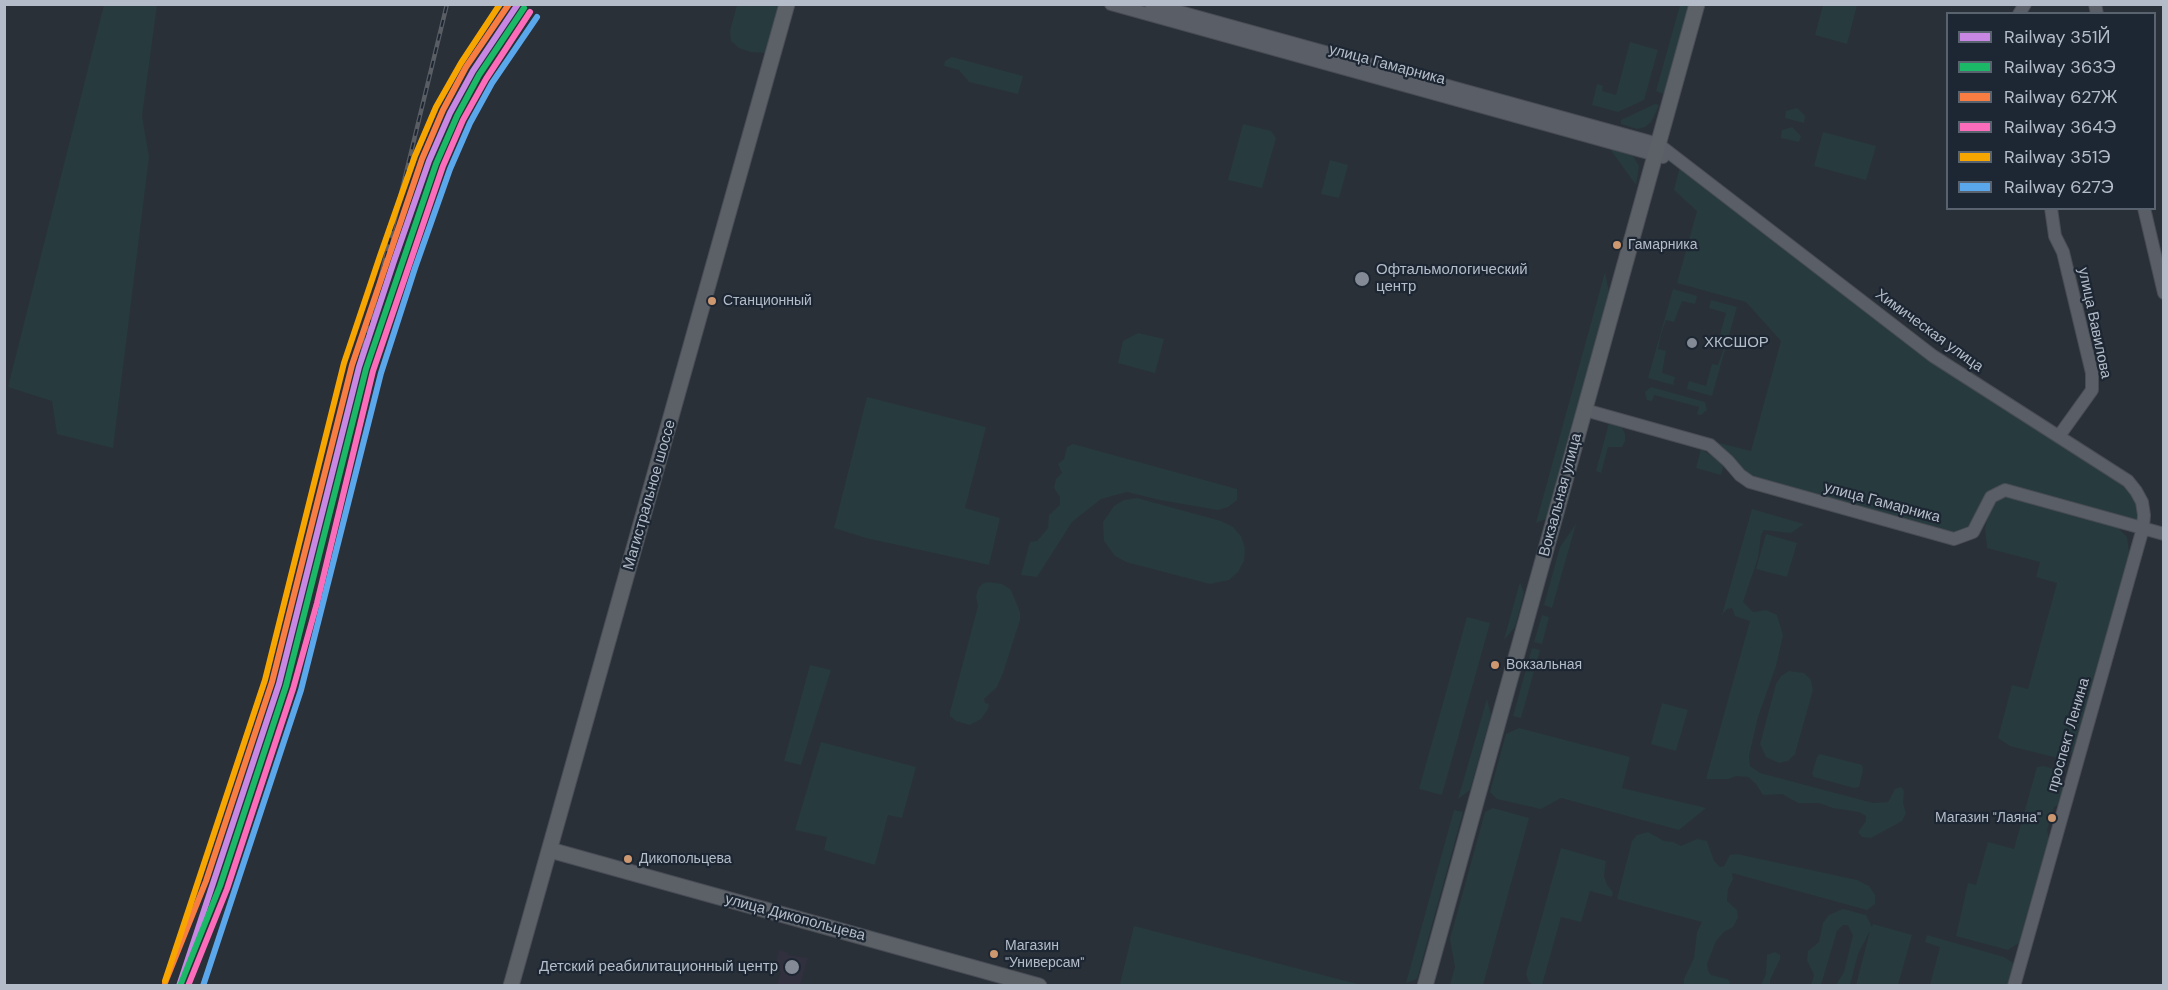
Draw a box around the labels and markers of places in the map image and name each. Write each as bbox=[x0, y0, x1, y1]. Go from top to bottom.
place label: Гамарника bbox=[1628, 237, 1698, 253]
marker: Гамарника bbox=[1611, 239, 1623, 251]
place label: Офтальмологический центр bbox=[1376, 261, 1528, 296]
marker: Офтальмологический центр bbox=[1353, 270, 1371, 288]
place label: Станционный bbox=[723, 293, 812, 309]
marker: Станционный bbox=[706, 295, 718, 307]
place label: ХКСШОР bbox=[1704, 334, 1769, 352]
marker: ХКСШОР bbox=[1685, 336, 1699, 350]
place label: Вокзальная bbox=[1506, 657, 1582, 673]
marker: Вокзальная bbox=[1489, 659, 1501, 671]
place label: Магазин "Лаяна" bbox=[1935, 810, 2041, 826]
marker: Магазин "Лаяна" bbox=[2046, 812, 2058, 824]
place label: Дикопольцева bbox=[639, 851, 732, 867]
marker: Дикопольцева bbox=[622, 853, 634, 865]
place label: Магазин "Универсам" bbox=[1005, 938, 1084, 970]
marker: Магазин "Универсам" bbox=[988, 948, 1000, 960]
place label: Детский реабилитационный центр bbox=[539, 958, 778, 976]
marker: Детский реабилитационный центр bbox=[783, 958, 801, 976]

